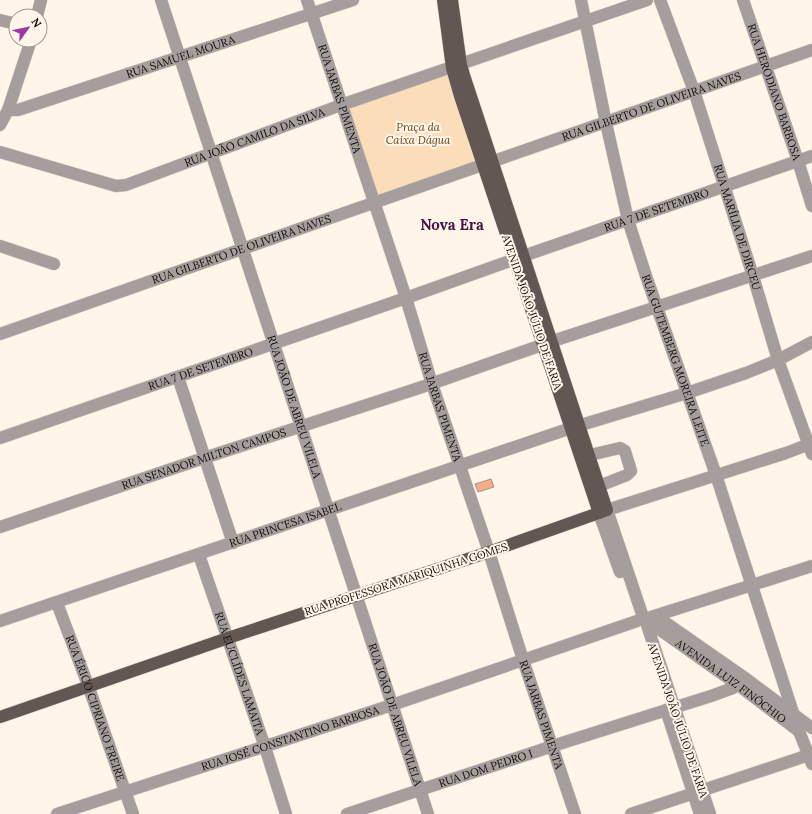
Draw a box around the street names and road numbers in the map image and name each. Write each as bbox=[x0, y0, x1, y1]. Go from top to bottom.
street label: RUA HERODIANO BARBOSA bbox=[745, 22, 805, 163]
street label: RUA SAMUEL MOURA bbox=[124, 32, 238, 81]
street label: RUA JARBAS PIMENTA bbox=[315, 42, 365, 156]
street label: RUA GILBERTO DE OLIVEIRA NAVES bbox=[560, 68, 743, 144]
street label: RUA JOÃO CAMILO DA SILVA bbox=[182, 104, 328, 170]
street label: RUA MARÍLIA DE DIRCEU bbox=[711, 162, 764, 292]
street label: RUA 7 DE SETEMBRO bbox=[602, 185, 711, 234]
street label: RUA GILBERTO DE OLIVEIRA NAVES bbox=[150, 211, 333, 287]
street label: AVENIDA JOÃO JÚLIO DE FARIA bbox=[498, 232, 566, 392]
street label: RUA GUTEMBERG MOREIRA LEITE bbox=[639, 272, 712, 448]
street label: RUA JOÃO DE ABREU VILELA bbox=[264, 333, 325, 481]
street label: RUA 7 DE SETEMBRO bbox=[146, 344, 255, 393]
street label: RUA JARBAS PIMENTA bbox=[416, 350, 465, 464]
street label: RUA SENADOR MILTON CAMPOS bbox=[120, 425, 288, 492]
street label: RUA PRINCESA ISABEL bbox=[227, 499, 344, 550]
street label: RUA PROFESSORA MARIQUINHA GOMES bbox=[303, 539, 509, 619]
street label: RUA EUCLÍDES LAMAITA bbox=[212, 610, 268, 738]
street label: RUA ÉRICO CIPRIANO FREIRE bbox=[63, 633, 128, 783]
street label: AVENIDA LUIZ FINÓCHIO bbox=[672, 635, 789, 726]
street label: AVENIDA JOÃO JÚLIO DE FARIA bbox=[644, 640, 712, 800]
street label: RUA JOÃO DE ABREU VILELA bbox=[365, 641, 426, 789]
street label: RUA JARBAS PIMENTA bbox=[517, 658, 567, 772]
street label: RUA JOSÉ CONSTANTINO BARBOSA bbox=[199, 702, 382, 774]
street label: RUA DOM PEDRO I bbox=[437, 746, 535, 790]

